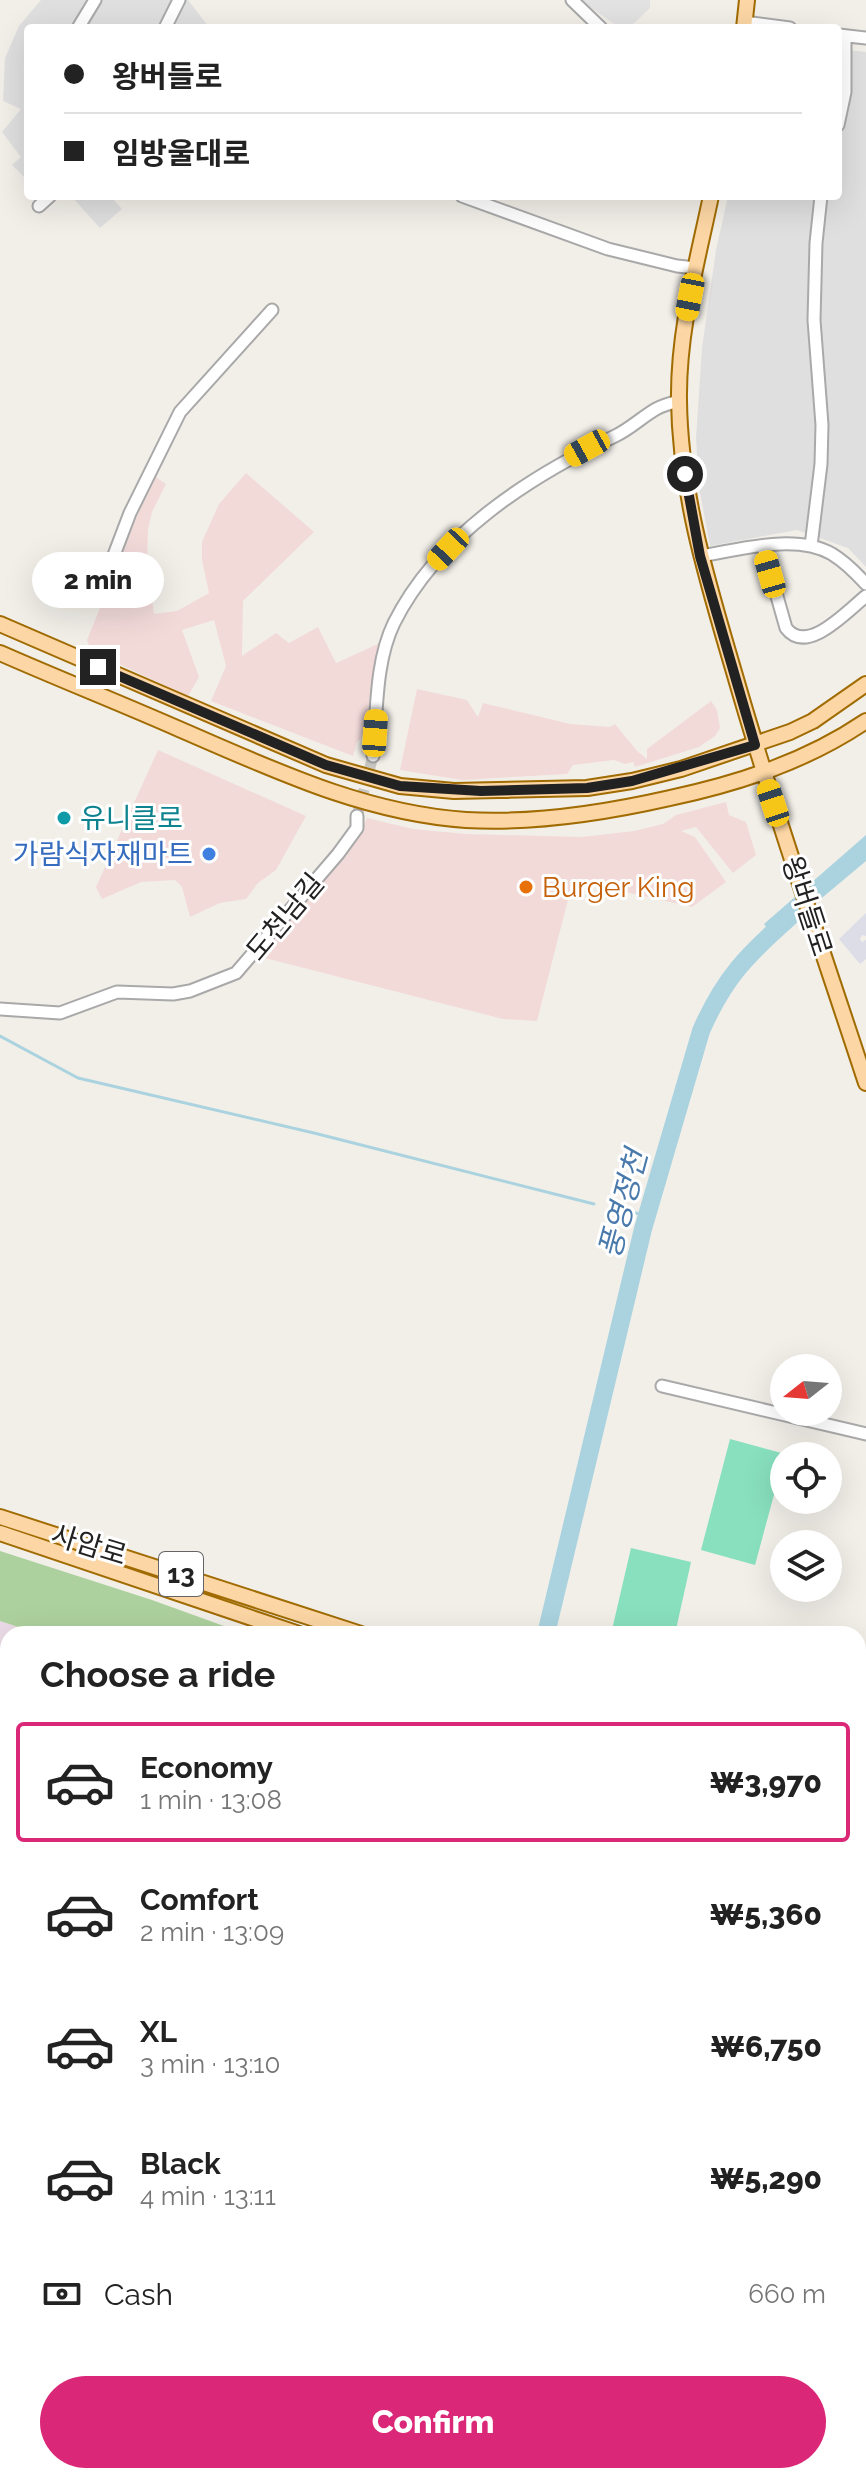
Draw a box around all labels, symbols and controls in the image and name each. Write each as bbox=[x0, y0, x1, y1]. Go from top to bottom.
text: 왕버들로 bbox=[112, 59, 222, 94]
text: 임방울대로 bbox=[112, 136, 250, 171]
car bbox=[674, 271, 706, 323]
car bbox=[560, 426, 614, 470]
route start bbox=[667, 456, 703, 492]
car bbox=[423, 523, 473, 575]
car bbox=[752, 548, 788, 600]
callout: 2 min bbox=[32, 551, 164, 607]
text: 2 min bbox=[64, 565, 132, 595]
route end bbox=[80, 649, 116, 685]
car bbox=[361, 708, 389, 758]
car bbox=[754, 776, 792, 830]
place label: 유니클로 bbox=[80, 802, 183, 835]
marker: 유니클로 bbox=[55, 809, 73, 827]
place label: 가람식자재마트 bbox=[13, 838, 193, 871]
marker: 가람식자재마트 bbox=[200, 845, 218, 863]
street label: 왕버들로 bbox=[775, 852, 839, 960]
street label: 도천남길 bbox=[239, 867, 331, 967]
place label: Burger King bbox=[542, 871, 695, 904]
marker: Burger King bbox=[517, 878, 535, 896]
water label: 풍영정천 bbox=[592, 1143, 655, 1262]
north arrow bbox=[770, 1354, 842, 1426]
map controls bbox=[770, 1354, 842, 1602]
button: locate bbox=[770, 1442, 842, 1514]
street label: 사암로 bbox=[47, 1518, 131, 1572]
button: layers bbox=[770, 1530, 842, 1602]
road number: 13 bbox=[159, 1552, 203, 1596]
text: Choose a ride bbox=[40, 1653, 275, 1695]
icon: car bbox=[44, 1746, 116, 1818]
text: Economy bbox=[140, 1750, 273, 1785]
text: ₩3,970 bbox=[710, 1765, 822, 1800]
text: 1 min · 13:08 bbox=[140, 1785, 282, 1815]
icon: car bbox=[44, 1878, 116, 1950]
text: Comfort bbox=[140, 1882, 259, 1917]
text: ₩5,360 bbox=[710, 1897, 822, 1932]
text: 2 min · 13:09 bbox=[140, 1917, 284, 1947]
icon: car bbox=[44, 2010, 116, 2082]
text: XL bbox=[140, 2014, 177, 2049]
text: ₩6,750 bbox=[710, 2029, 822, 2064]
text: 3 min · 13:10 bbox=[140, 2049, 280, 2079]
icon: car bbox=[44, 2142, 116, 2214]
text: Black bbox=[140, 2146, 221, 2181]
text: ₩5,290 bbox=[710, 2161, 822, 2196]
text: 4 min · 13:11 bbox=[140, 2181, 276, 2211]
icon: cash bbox=[40, 2272, 84, 2316]
text: Cash bbox=[104, 2277, 173, 2312]
text: 660 m bbox=[748, 2279, 826, 2309]
button: Confirm bbox=[40, 2376, 826, 2468]

